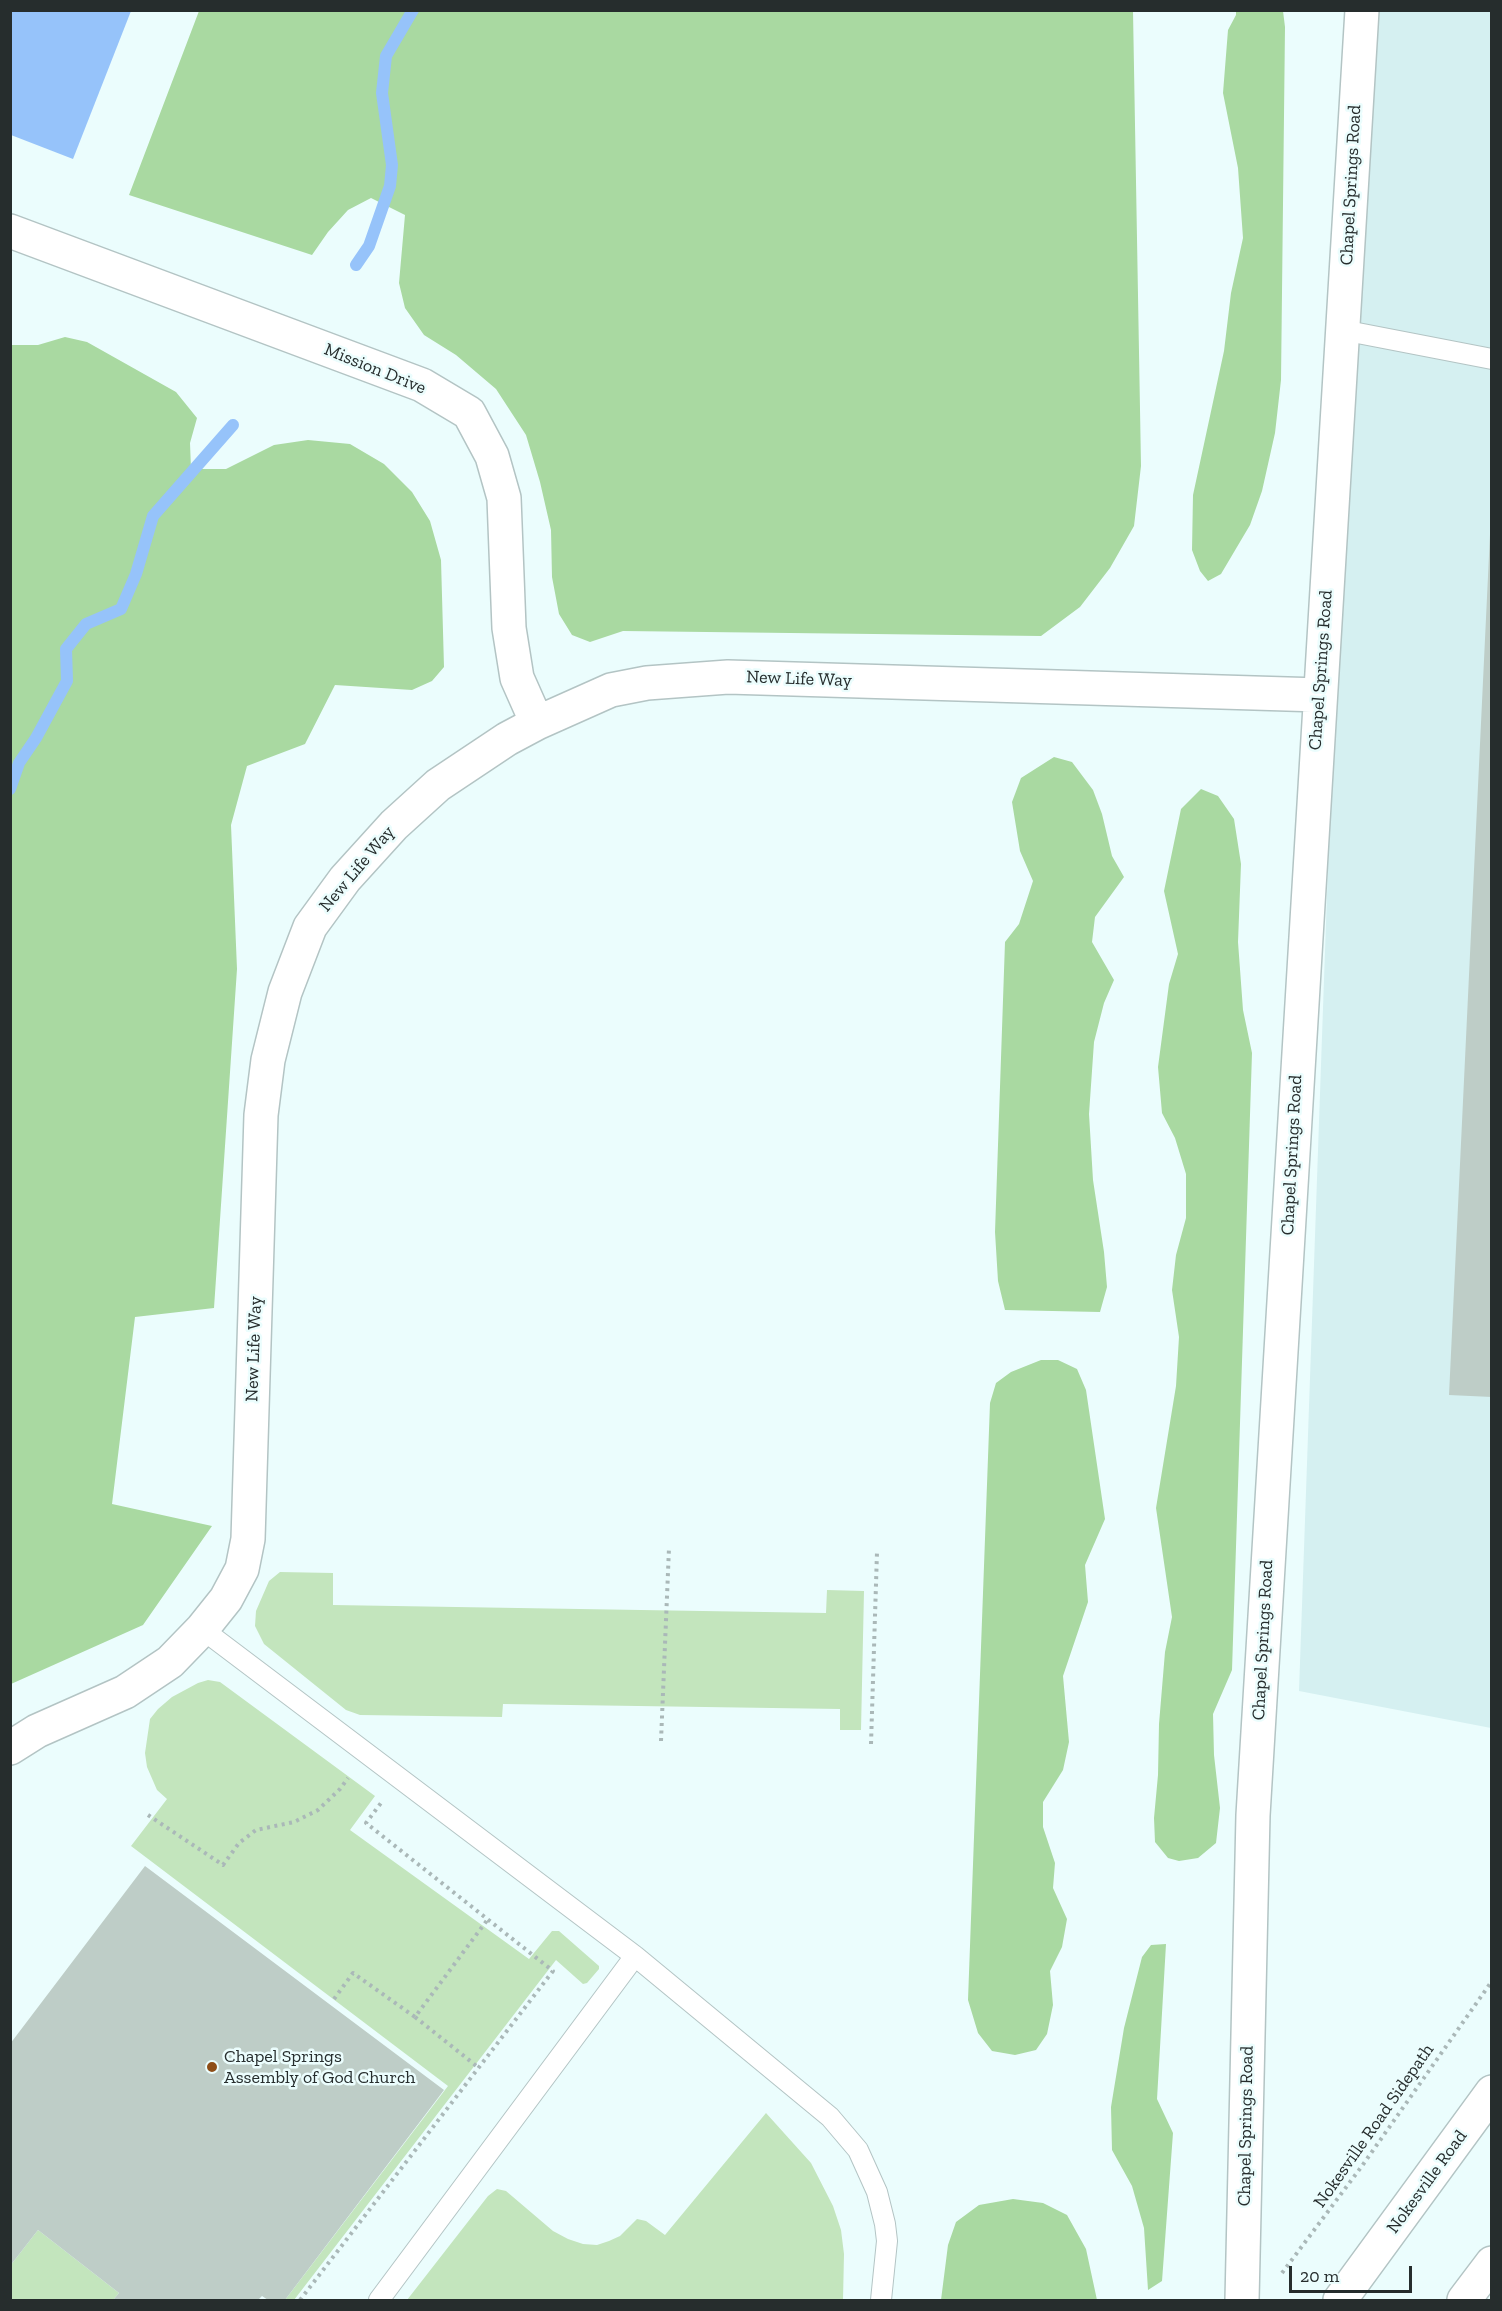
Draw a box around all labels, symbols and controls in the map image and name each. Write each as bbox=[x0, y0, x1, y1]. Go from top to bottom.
street label: Chapel Springs Road bbox=[1336, 104, 1366, 266]
street label: Mission Drive bbox=[321, 339, 429, 399]
street label: Chapel Springs Road bbox=[1305, 589, 1337, 751]
street label: New Life Way bbox=[746, 666, 852, 692]
street label: New Life Way bbox=[315, 822, 399, 916]
street label: Chapel Springs Road bbox=[1277, 1074, 1307, 1236]
street label: New Life Way bbox=[241, 1296, 267, 1402]
street label: Chapel Springs Road bbox=[1248, 1559, 1278, 1721]
street label: Nokesville Road Sidepath bbox=[1309, 2040, 1439, 2212]
place label: Chapel Springs Assembly of God Church bbox=[224, 2046, 415, 2088]
street label: Chapel Springs Road bbox=[1234, 2046, 1258, 2206]
marker: Chapel Springs Assembly of God Church bbox=[205, 2060, 219, 2074]
street label: Nokesville Road bbox=[1382, 2126, 1472, 2238]
scale bar bbox=[1292, 2254, 1415, 2292]
text: 20 m bbox=[1300, 2265, 1339, 2287]

